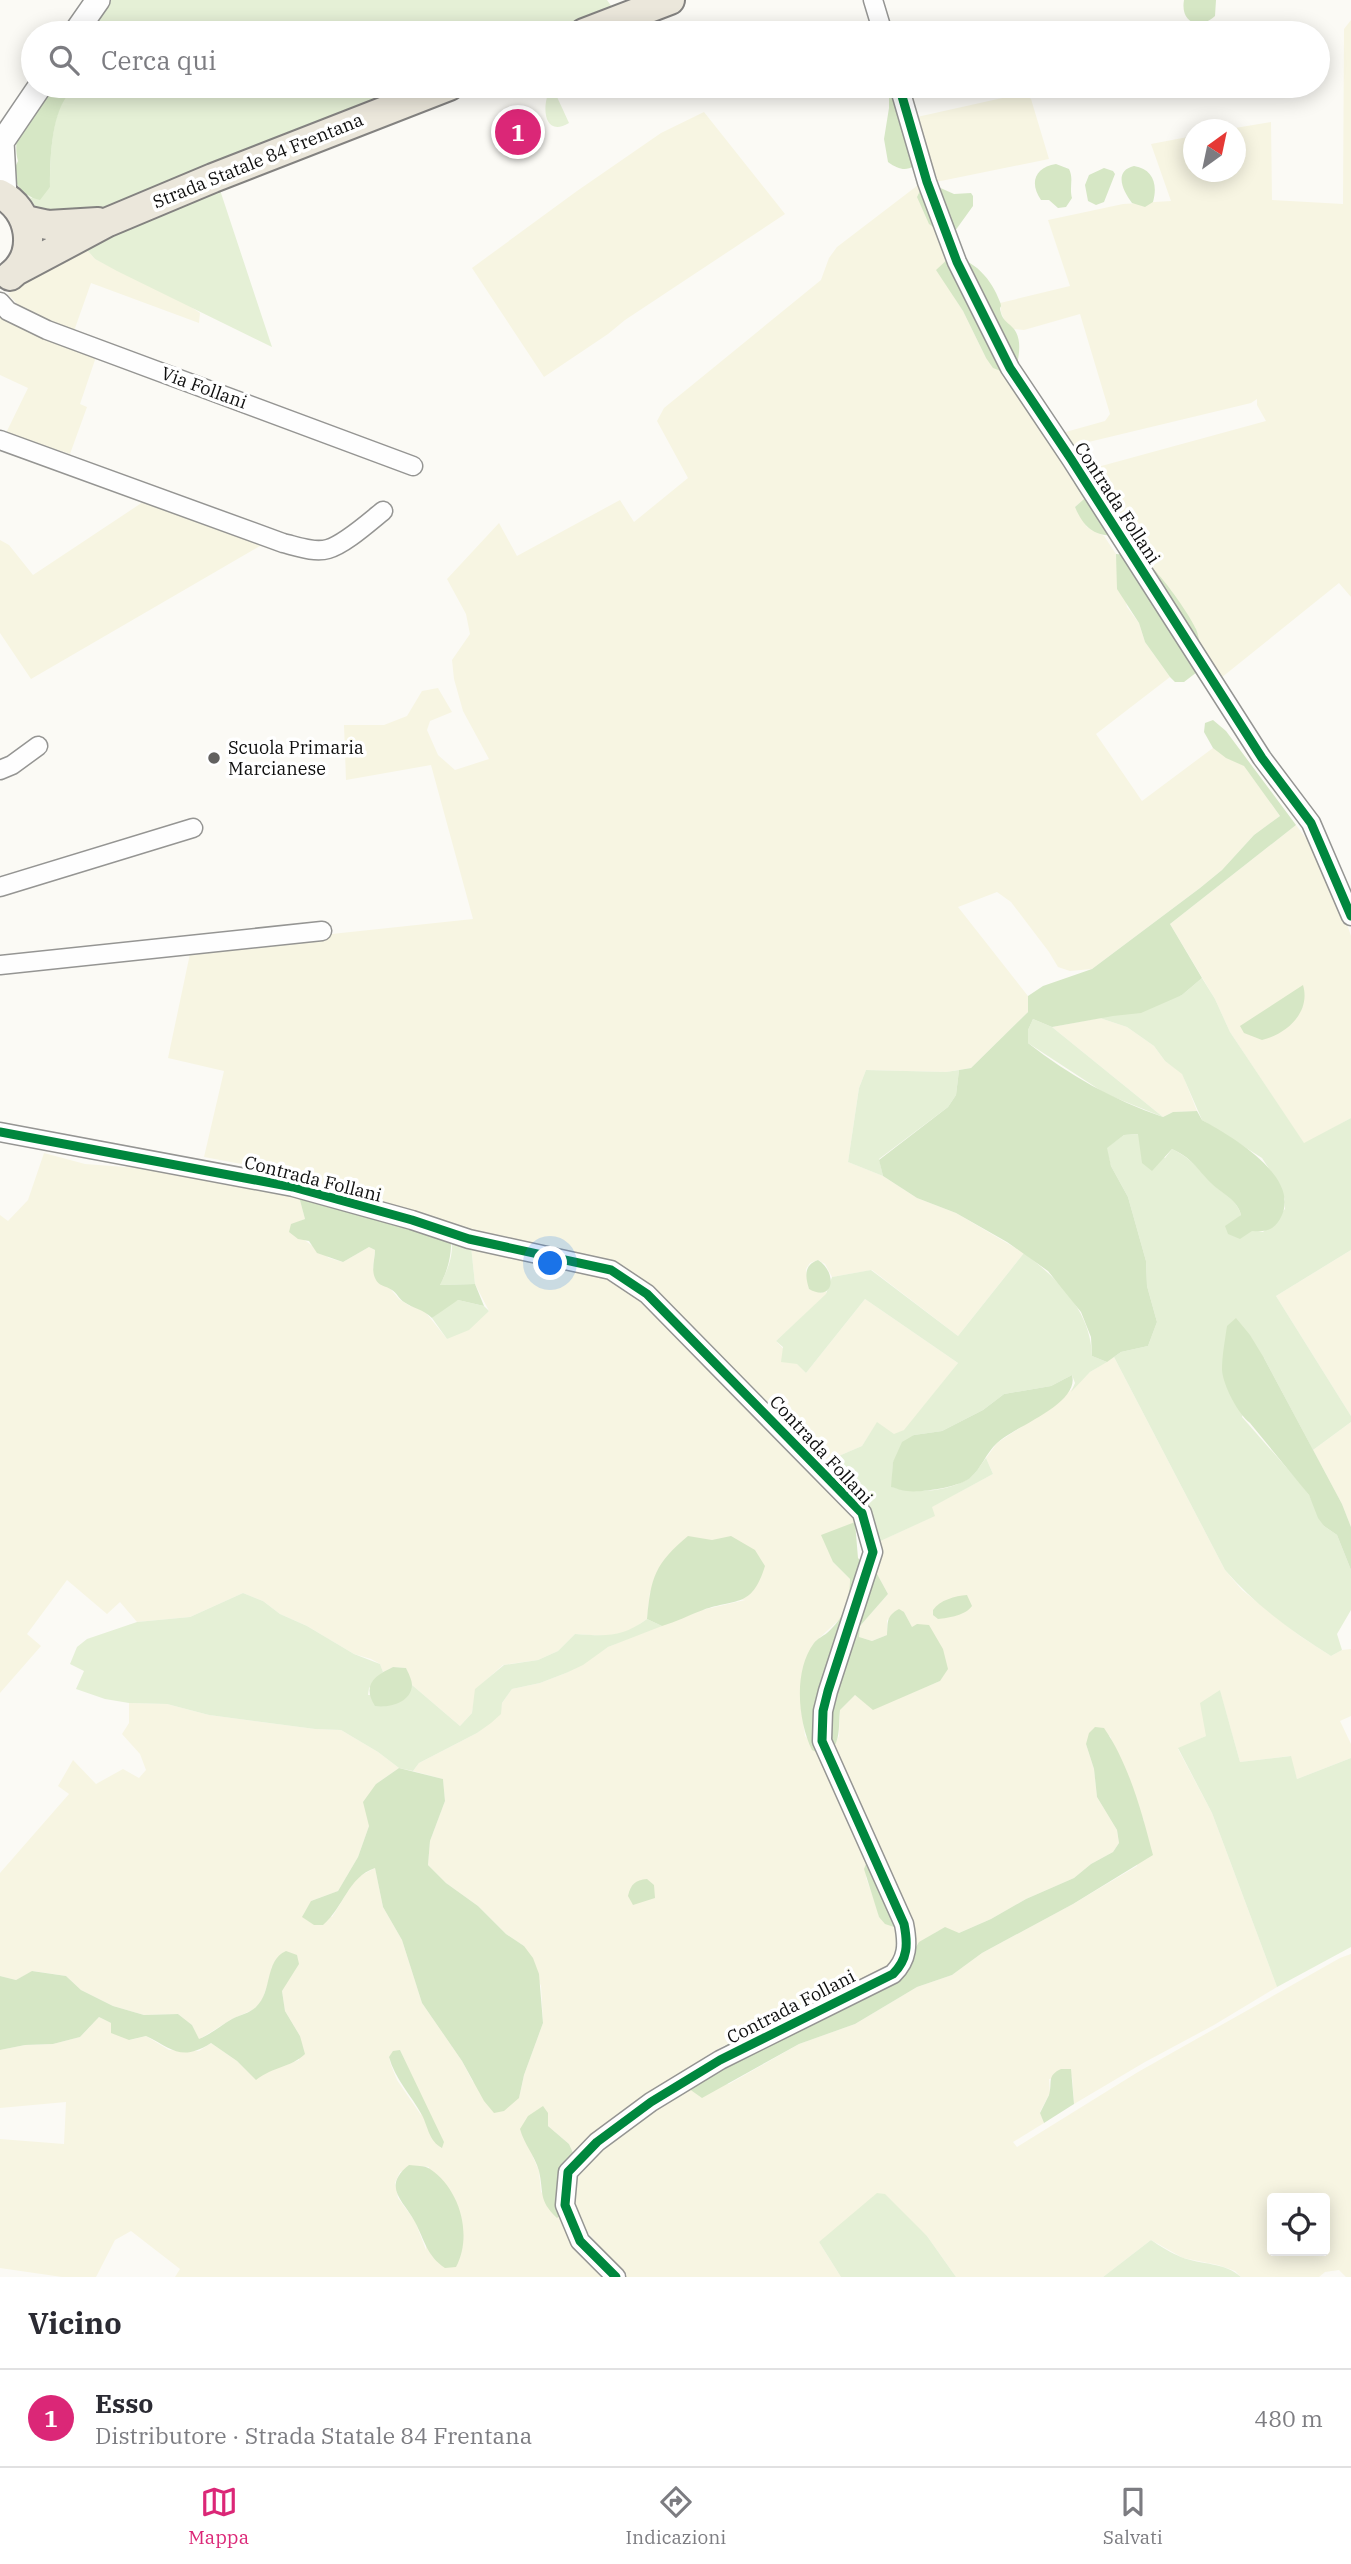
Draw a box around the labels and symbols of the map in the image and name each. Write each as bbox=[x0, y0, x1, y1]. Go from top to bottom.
pin: 1 bbox=[495, 106, 541, 158]
street label: Strada Statale 84 Frentana bbox=[149, 108, 367, 213]
north arrow bbox=[1183, 119, 1246, 182]
street label: Via Follani bbox=[158, 361, 251, 414]
street label: Contrada Follani bbox=[1069, 437, 1166, 568]
place label: Scuola Primaria Marcianese bbox=[228, 736, 364, 780]
marker: Scuola Primaria Marcianese bbox=[206, 750, 222, 766]
street label: Contrada Follani bbox=[242, 1150, 385, 1207]
your location bbox=[533, 1246, 567, 1280]
street label: Contrada Follani bbox=[765, 1390, 878, 1509]
street label: Contrada Follani bbox=[723, 1964, 859, 2049]

